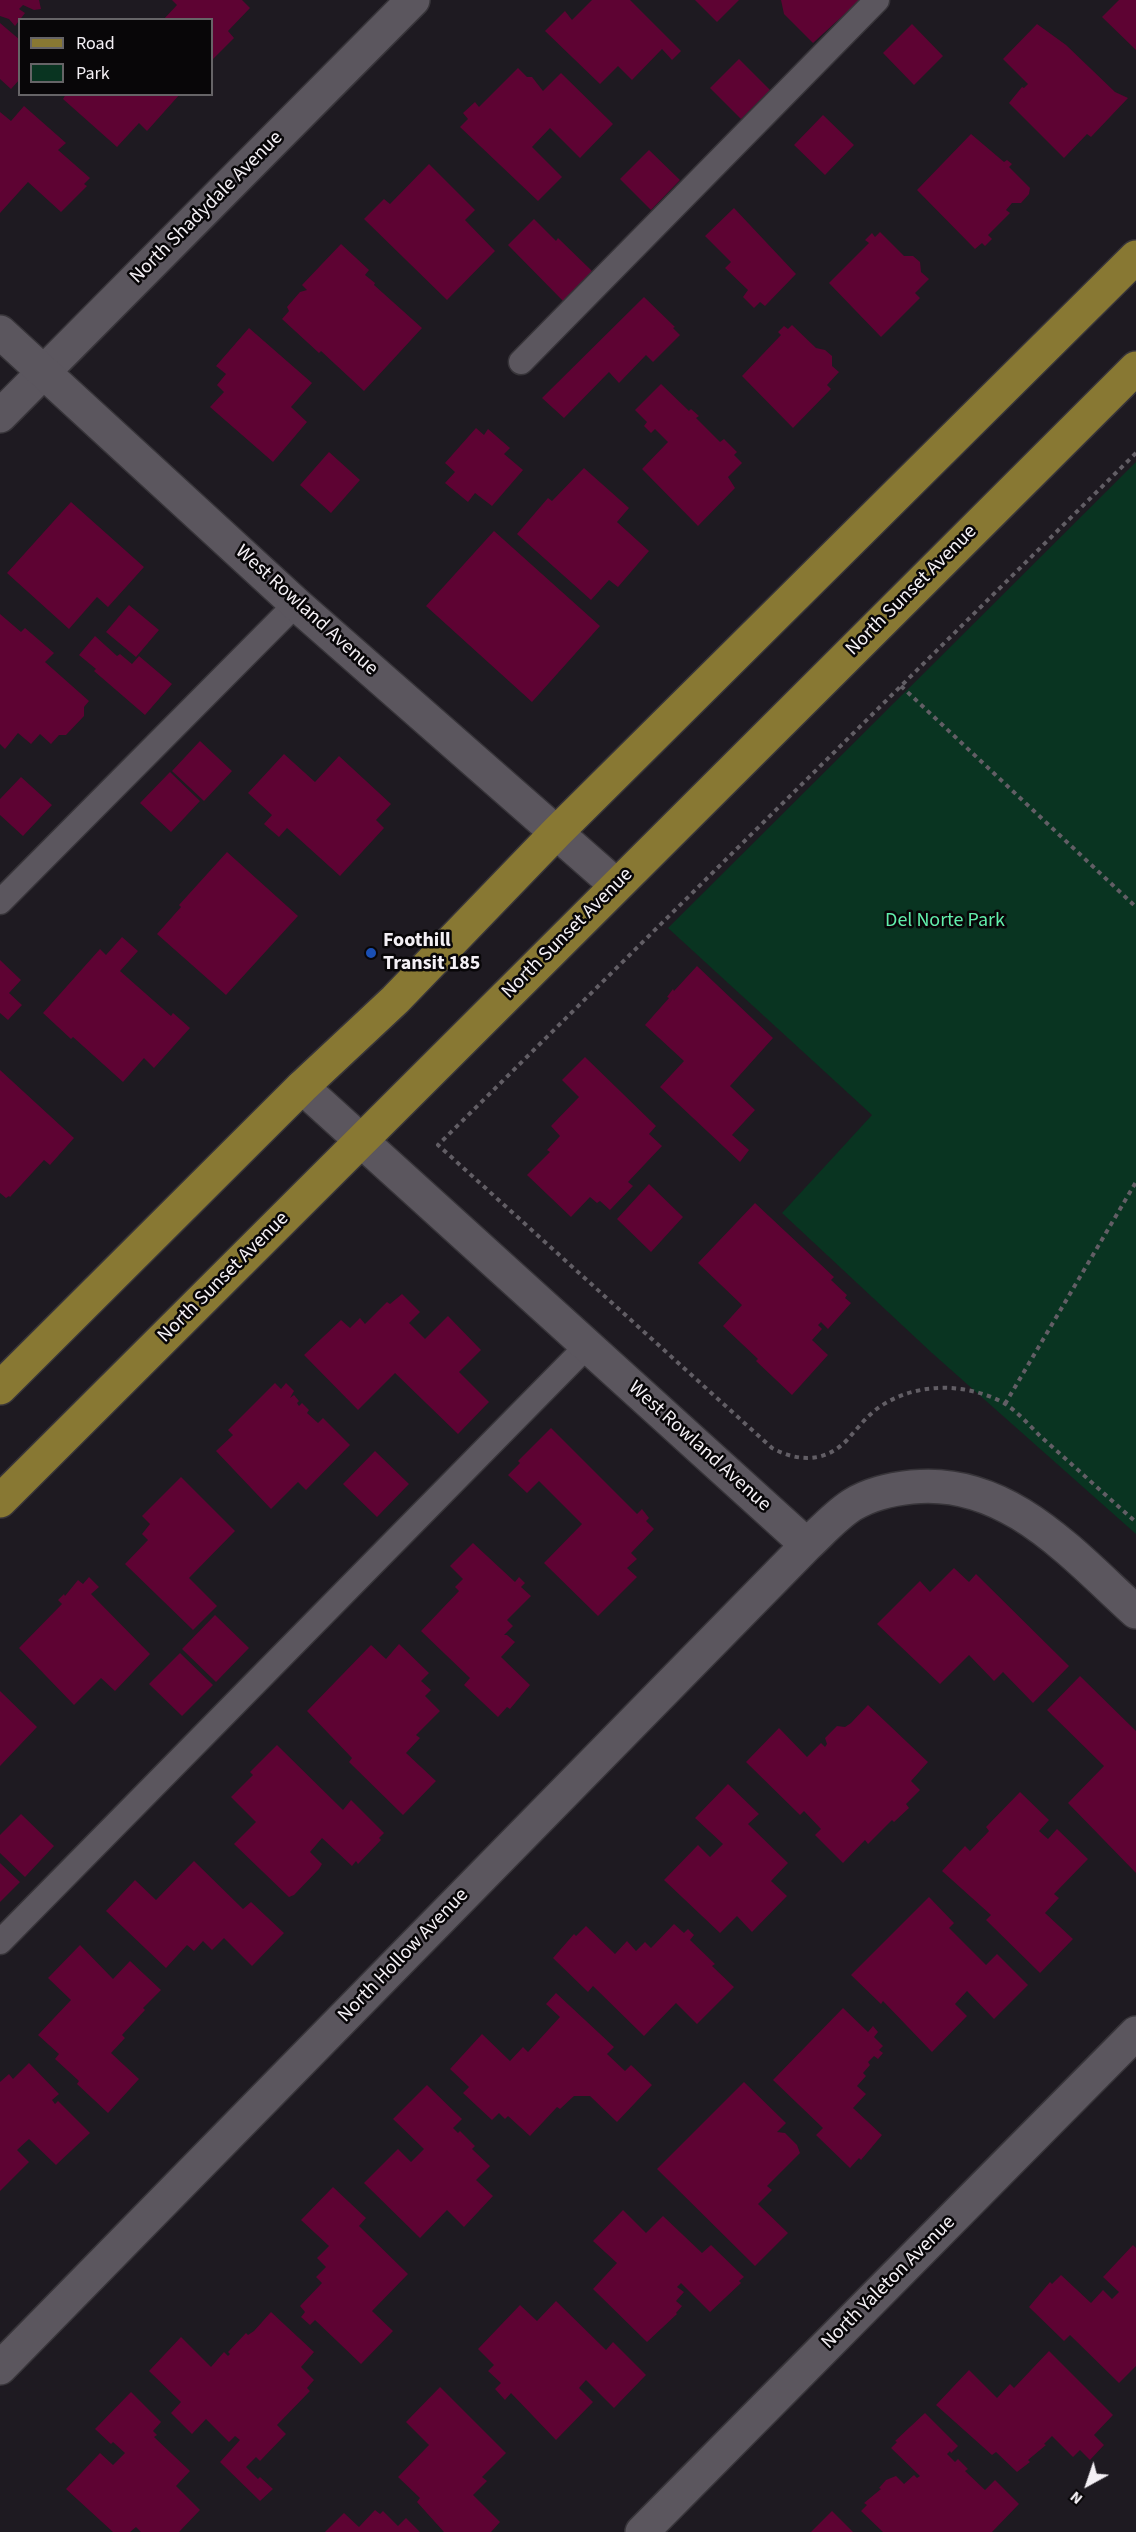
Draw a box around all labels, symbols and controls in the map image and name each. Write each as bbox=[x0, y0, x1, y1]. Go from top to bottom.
legend bbox=[18, 18, 213, 96]
text: Road bbox=[76, 31, 115, 56]
text: Park bbox=[76, 61, 110, 86]
street label: North Shadydale Avenue bbox=[126, 127, 288, 289]
street label: North Sunset Avenue bbox=[842, 521, 982, 661]
street label: West Rowland Avenue bbox=[230, 541, 382, 681]
street label: North Sunset Avenue bbox=[498, 864, 638, 1004]
park label: Del Norte Park bbox=[885, 910, 1005, 934]
place label: Foothill Transit 185 bbox=[383, 930, 480, 977]
marker: Foothill Transit 185 bbox=[364, 946, 378, 960]
street label: North Sunset Avenue bbox=[154, 1208, 294, 1348]
street label: West Rowland Avenue bbox=[623, 1377, 775, 1517]
street label: North Hollow Avenue bbox=[334, 1884, 474, 2028]
street label: North Yaleton Avenue bbox=[817, 2211, 961, 2355]
north arrow bbox=[1058, 2454, 1118, 2514]
text: N bbox=[1065, 2486, 1088, 2510]

